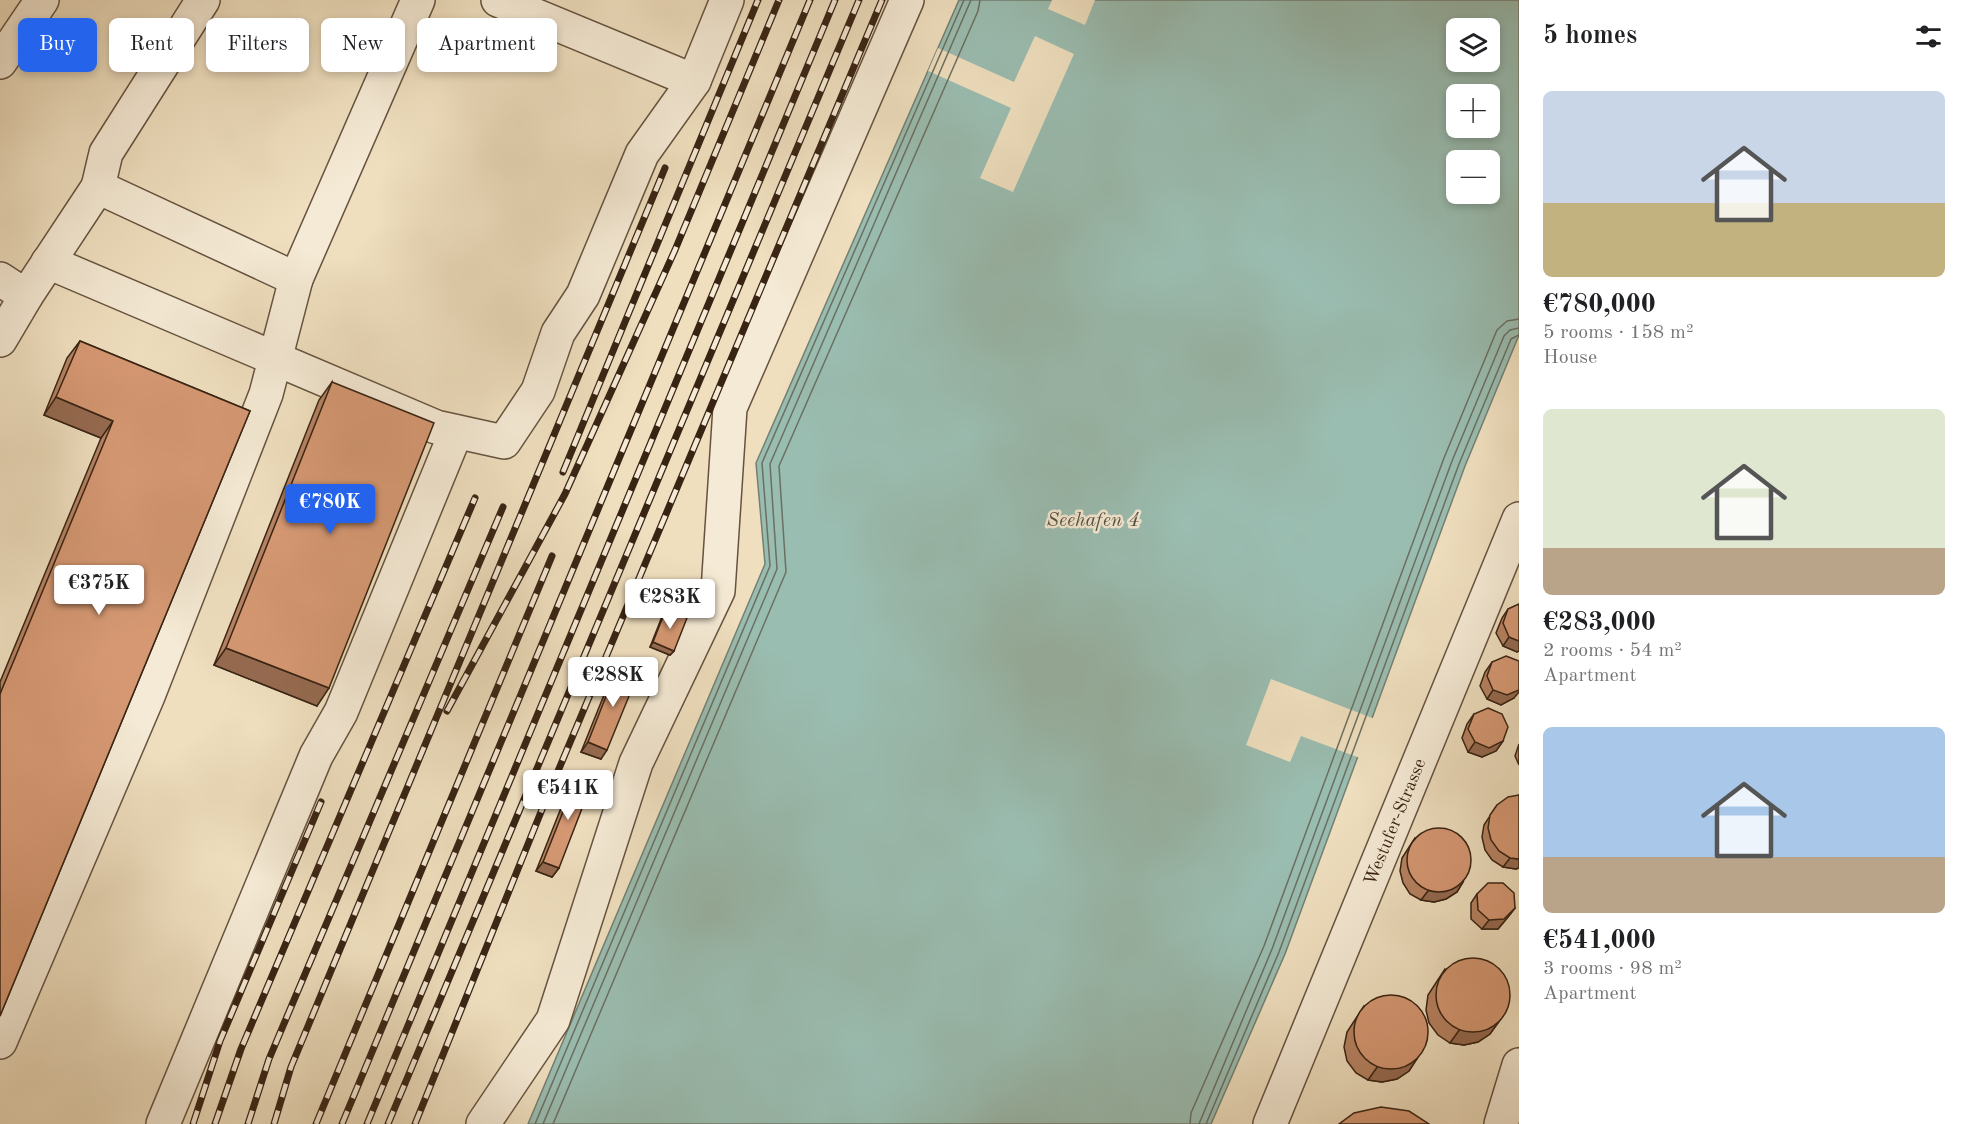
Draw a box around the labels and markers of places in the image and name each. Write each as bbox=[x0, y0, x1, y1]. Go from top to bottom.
pin: €780K bbox=[288, 484, 372, 535]
pin: €375K bbox=[57, 565, 141, 616]
pin: €283K bbox=[628, 579, 712, 630]
pin: €288K bbox=[571, 657, 655, 708]
pin: €541K bbox=[526, 770, 610, 821]

